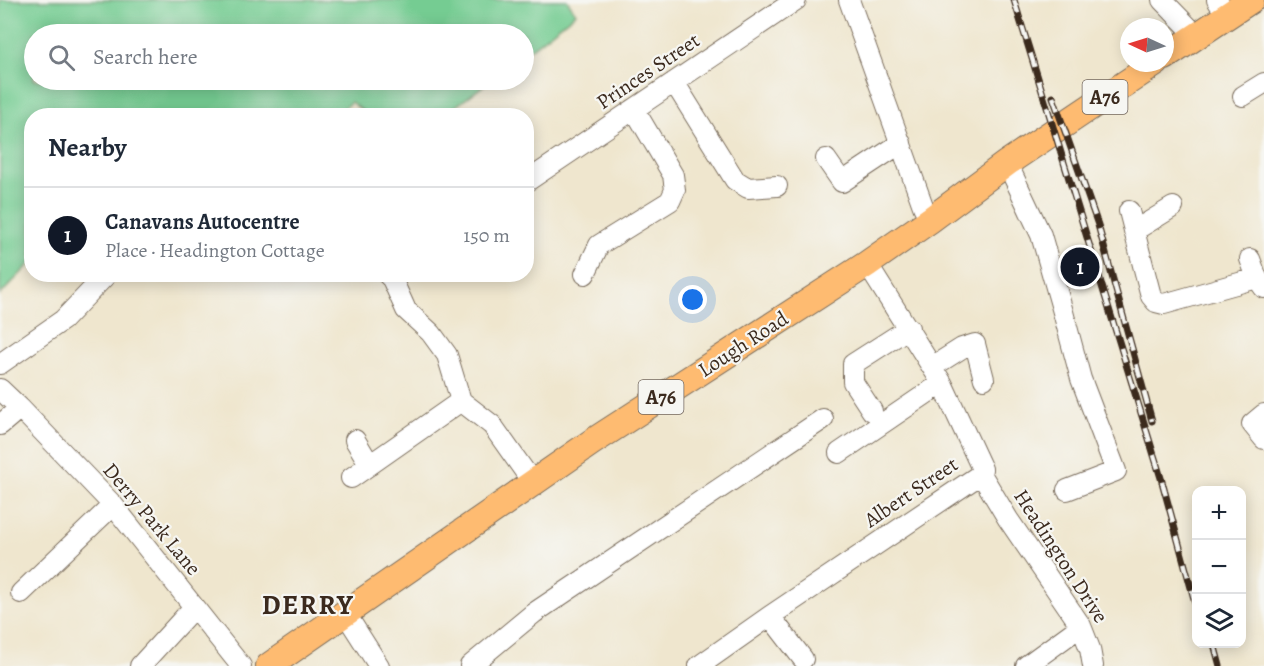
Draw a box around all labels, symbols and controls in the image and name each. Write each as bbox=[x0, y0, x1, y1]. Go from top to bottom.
north arrow bbox=[1120, 18, 1174, 72]
search box bbox=[24, 24, 534, 90]
street label: Princes Street bbox=[591, 26, 705, 116]
icon: search bbox=[45, 41, 78, 74]
text: Search here bbox=[93, 42, 198, 72]
road number: A76 bbox=[1082, 80, 1128, 114]
text: Nearby bbox=[48, 130, 127, 165]
text: Canavans Autocentre bbox=[105, 207, 300, 237]
text: 1 bbox=[64, 222, 71, 249]
text: 150 m bbox=[463, 222, 510, 249]
text: Place · Headington Cottage bbox=[105, 237, 325, 264]
pin: 1 bbox=[1060, 244, 1100, 290]
your location bbox=[678, 285, 707, 314]
street label: Lough Road bbox=[693, 304, 794, 384]
road number: A76 bbox=[638, 380, 684, 414]
street label: Albert Street bbox=[858, 450, 964, 534]
street label: Derry Park Lane bbox=[97, 457, 207, 581]
street label: Headington Drive bbox=[1007, 484, 1115, 628]
map controls bbox=[1192, 486, 1246, 648]
button: + bbox=[1192, 486, 1246, 540]
button: − bbox=[1192, 540, 1246, 594]
district label: DERRY bbox=[262, 587, 354, 623]
button: layers bbox=[1192, 594, 1246, 648]

